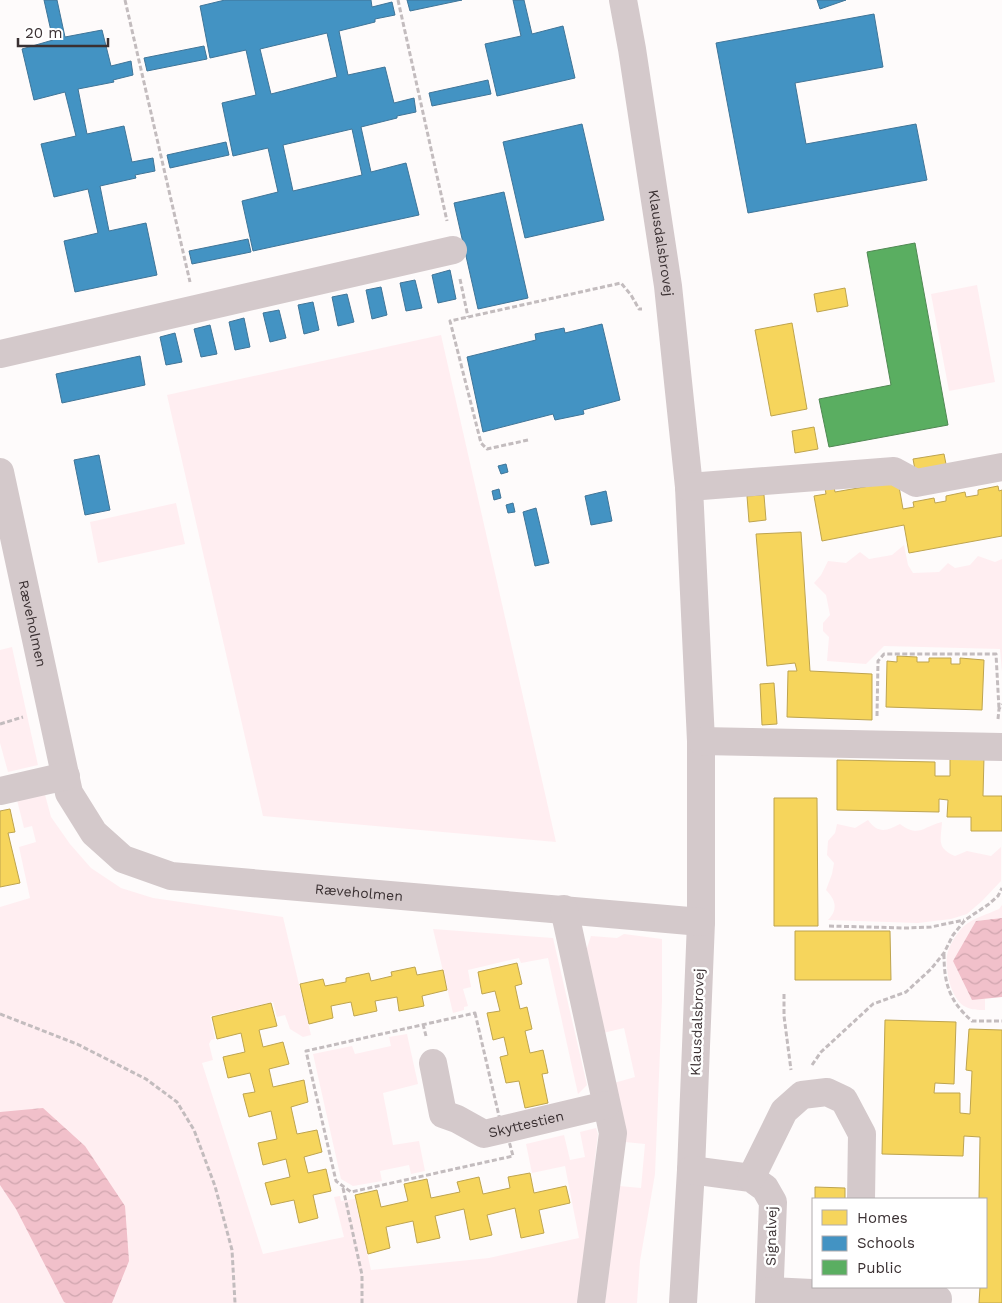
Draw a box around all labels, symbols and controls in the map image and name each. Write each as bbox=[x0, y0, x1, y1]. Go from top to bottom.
scale bar bbox=[18, 15, 108, 47]
text: 20 m bbox=[25, 24, 63, 42]
street label: Klausdalsbrovej bbox=[645, 189, 677, 297]
street label: Ræveholmen bbox=[15, 579, 50, 668]
street label: Ræveholmen bbox=[314, 881, 404, 904]
street label: Klausdalsbrovej bbox=[687, 968, 707, 1076]
street label: Skyttestien bbox=[487, 1107, 565, 1141]
legend bbox=[812, 1198, 987, 1288]
street label: Signalvej bbox=[762, 1206, 780, 1266]
text: Homes bbox=[857, 1209, 908, 1227]
text: Schools bbox=[857, 1234, 915, 1252]
text: Public bbox=[857, 1259, 902, 1277]

